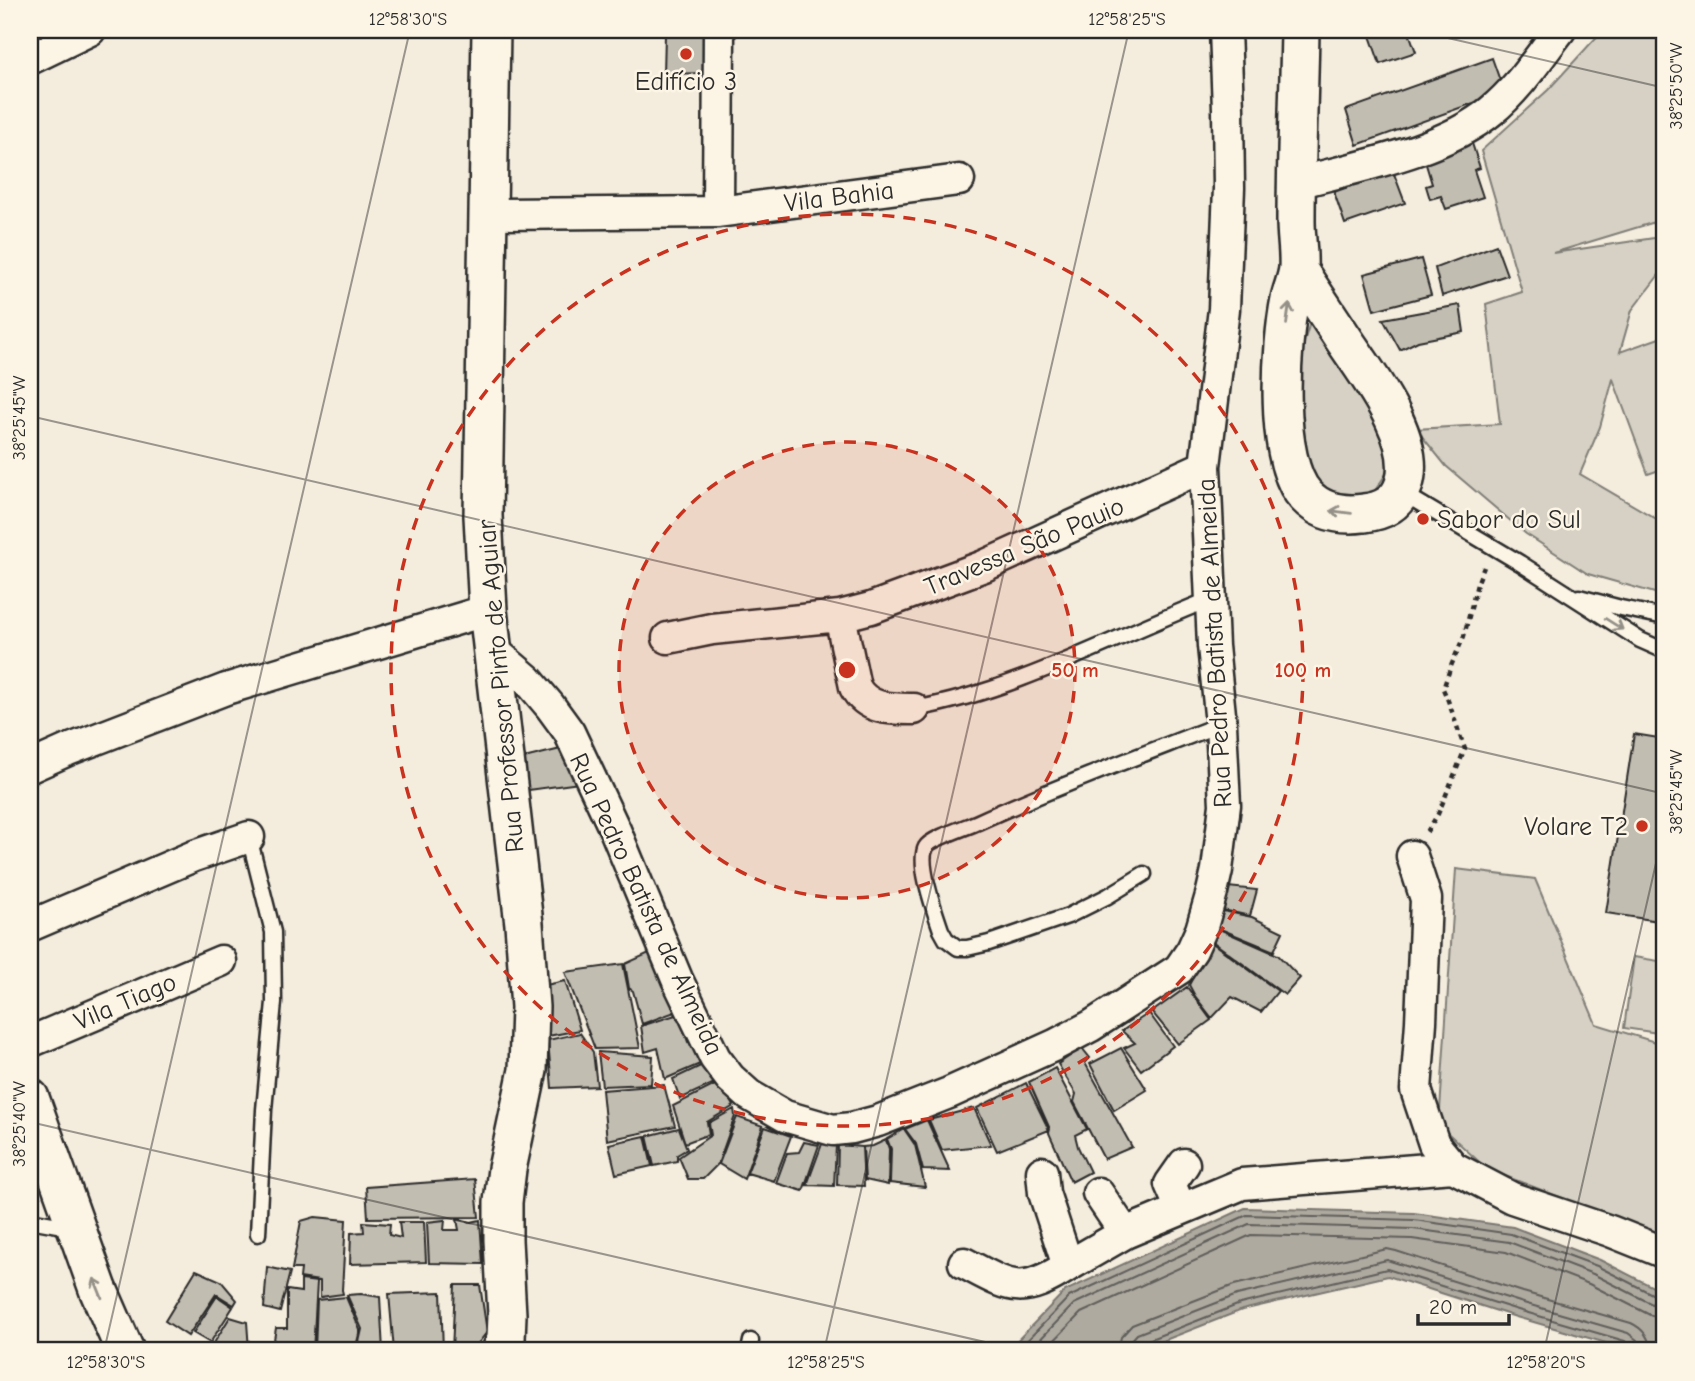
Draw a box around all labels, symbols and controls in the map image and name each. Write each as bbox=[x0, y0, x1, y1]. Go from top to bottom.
text: 12°58'30"S bbox=[369, 9, 447, 30]
text: 12°58'25"S bbox=[1088, 9, 1166, 30]
text: 38°25'50"W bbox=[1666, 42, 1687, 129]
marker: Edifício 3 bbox=[678, 46, 694, 62]
place label: Edifício 3 bbox=[635, 67, 737, 97]
street label: Vila Bahia bbox=[782, 175, 896, 219]
one-way arrow bbox=[1282, 303, 1295, 326]
text: 38°25'45"W bbox=[9, 375, 30, 460]
street label: Rua Pedro Batista de Almeida bbox=[1191, 477, 1239, 808]
street label: Travessa São Pauio bbox=[920, 491, 1129, 603]
place label: Sabor do Sul bbox=[1437, 505, 1581, 535]
one-way arrow bbox=[1330, 506, 1353, 519]
marker: Sabor do Sul bbox=[1415, 511, 1431, 527]
street label: Rua Professor Pinto de Aguiar bbox=[471, 517, 531, 854]
one-way arrow bbox=[1603, 617, 1623, 631]
centre of rings bbox=[835, 658, 859, 682]
text: 50 m bbox=[1051, 658, 1099, 682]
text: 100 m bbox=[1275, 658, 1331, 682]
street label: Rua Pedro Batista de Almeida bbox=[563, 749, 729, 1060]
text: 38°25'45"W bbox=[1666, 749, 1687, 834]
place label: Volare T2 bbox=[1524, 812, 1628, 842]
marker: Volare T2 bbox=[1634, 818, 1650, 834]
street label: Vila Tiago bbox=[70, 967, 181, 1037]
text: 38°25'40"W bbox=[9, 1081, 30, 1167]
one-way arrow bbox=[91, 1278, 104, 1300]
scale bar bbox=[1418, 1283, 1510, 1327]
text: 20 m bbox=[1429, 1295, 1477, 1319]
text: 12°58'30"S bbox=[67, 1352, 145, 1373]
text: 12°58'25"S bbox=[787, 1352, 865, 1373]
text: 12°58'20"S bbox=[1507, 1352, 1585, 1373]

